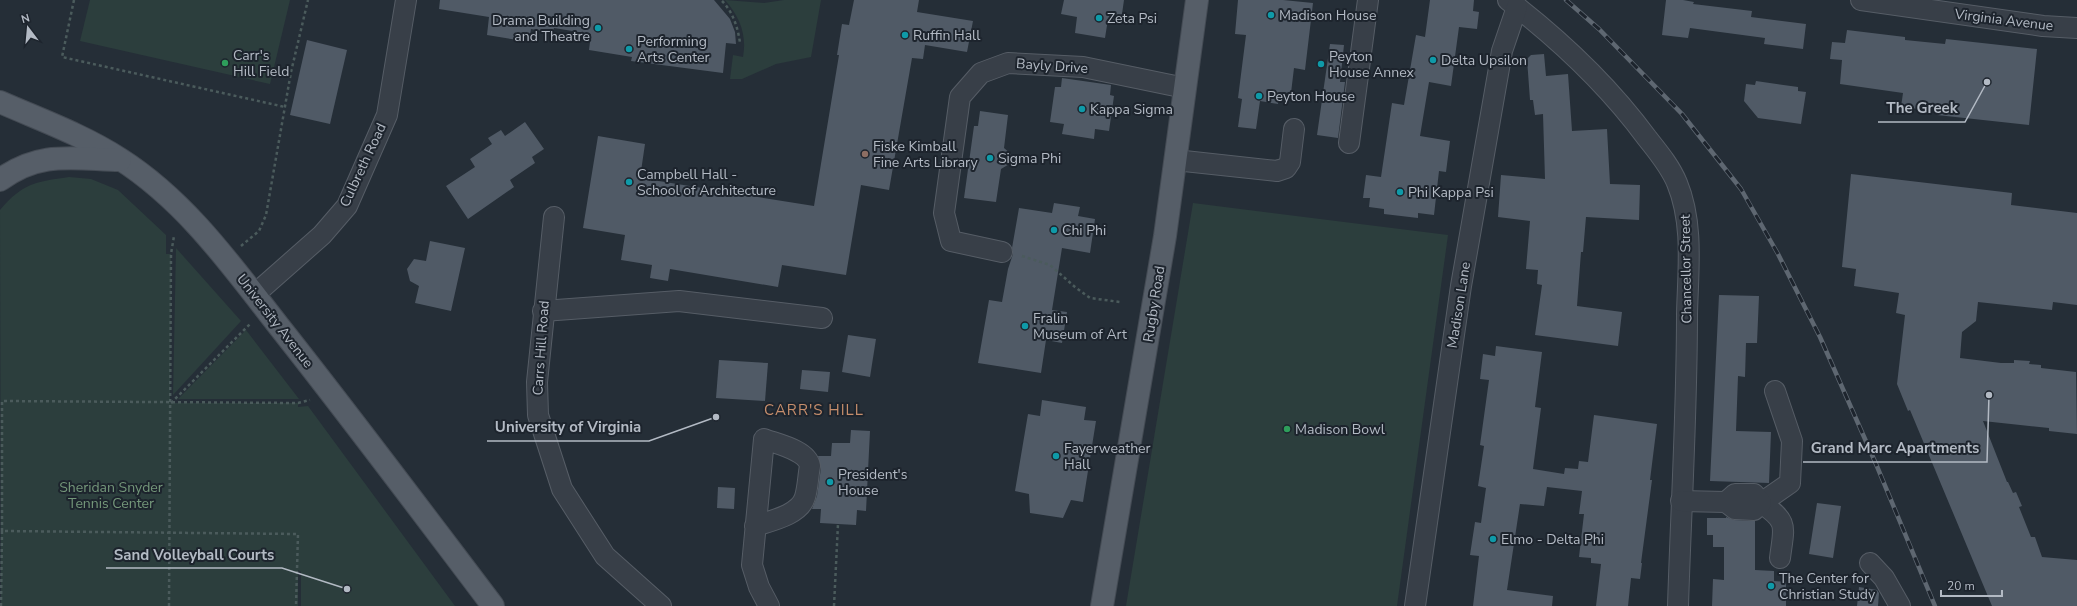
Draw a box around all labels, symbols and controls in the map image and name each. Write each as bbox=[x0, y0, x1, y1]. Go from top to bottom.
street label: Virginia Avenue bbox=[1953, 4, 2054, 35]
place label: Madison House bbox=[1279, 6, 1376, 25]
north arrow bbox=[8, 8, 48, 48]
place label: Zeta Psi bbox=[1107, 9, 1157, 28]
marker: Madison House bbox=[1266, 10, 1276, 20]
text: N bbox=[19, 11, 31, 27]
place label: Drama Building and Theatre bbox=[492, 11, 590, 46]
marker: Zeta Psi bbox=[1094, 13, 1104, 23]
marker: Drama Building and Theatre bbox=[593, 23, 603, 33]
place label: Ruffin Hall bbox=[913, 26, 981, 45]
marker: Ruffin Hall bbox=[900, 30, 910, 40]
place label: Performing Arts Center bbox=[637, 32, 709, 67]
marker: Performing Arts Center bbox=[624, 44, 634, 54]
place label: Carr's Hill Field bbox=[233, 46, 289, 81]
place label: Peyton House Annex bbox=[1329, 47, 1415, 82]
place label: Delta Upsilon bbox=[1441, 51, 1527, 70]
street label: Bayly Drive bbox=[1015, 54, 1089, 78]
marker: Delta Upsilon bbox=[1428, 55, 1438, 65]
marker: Carr's Hill Field bbox=[220, 58, 230, 68]
marker: Peyton House Annex bbox=[1316, 59, 1326, 69]
place label: Peyton House bbox=[1267, 87, 1355, 106]
marker: Peyton House bbox=[1254, 91, 1264, 101]
callout: The Greek bbox=[1878, 95, 1965, 122]
text: The Greek bbox=[1886, 98, 1959, 118]
place label: Kappa Sigma bbox=[1090, 100, 1173, 119]
marker: Kappa Sigma bbox=[1077, 104, 1087, 114]
street label: Culbreth Road bbox=[335, 120, 391, 210]
place label: Fiske Kimball Fine Arts Library bbox=[873, 137, 979, 172]
marker: Fiske Kimball Fine Arts Library bbox=[860, 149, 870, 159]
place label: Sigma Phi bbox=[998, 149, 1061, 168]
marker: Sigma Phi bbox=[985, 153, 995, 163]
place label: Campbell Hall - School of Architecture bbox=[637, 165, 776, 200]
marker: Campbell Hall - School of Architecture bbox=[624, 177, 634, 187]
place label: Phi Kappa Psi bbox=[1408, 183, 1494, 202]
marker: Phi Kappa Psi bbox=[1395, 187, 1405, 197]
street label: Chancellor Street bbox=[1676, 214, 1696, 324]
place label: Chi Phi bbox=[1062, 221, 1106, 240]
marker: Chi Phi bbox=[1049, 225, 1059, 235]
street label: Madison Lane bbox=[1443, 260, 1475, 350]
street label: Rugby Road bbox=[1139, 265, 1169, 343]
street label: University Avenue bbox=[232, 270, 318, 372]
street label: Carrs Hill Road bbox=[528, 300, 554, 396]
place label: Fralin Museum of Art bbox=[1033, 309, 1127, 344]
marker: Fralin Museum of Art bbox=[1020, 321, 1030, 331]
district label: CARR'S HILL bbox=[764, 400, 864, 420]
callout: University of Virginia bbox=[487, 414, 649, 441]
text: University of Virginia bbox=[495, 417, 641, 437]
place label: Madison Bowl bbox=[1295, 420, 1386, 439]
marker: Madison Bowl bbox=[1282, 424, 1292, 434]
callout: Grand Marc Apartments bbox=[1803, 435, 1987, 462]
text: Grand Marc Apartments bbox=[1811, 438, 1979, 458]
place label: Fayerweather Hall bbox=[1064, 439, 1151, 474]
marker: Fayerweather Hall bbox=[1051, 451, 1061, 461]
place label: President's House bbox=[838, 465, 908, 500]
marker: President's House bbox=[825, 477, 835, 487]
park label: Sheridan Snyder Tennis Center bbox=[59, 478, 163, 513]
place label: Elmo - Delta Phi bbox=[1501, 530, 1604, 549]
marker: Elmo - Delta Phi bbox=[1488, 534, 1498, 544]
callout: Sand Volleyball Courts bbox=[106, 541, 282, 568]
text: Sand Volleyball Courts bbox=[114, 545, 274, 565]
place label: The Center for Christian Study bbox=[1779, 569, 1876, 604]
scale bar bbox=[1941, 572, 2002, 598]
text: 20 m bbox=[1947, 578, 1975, 594]
marker: The Center for Christian Study bbox=[1766, 581, 1776, 591]

